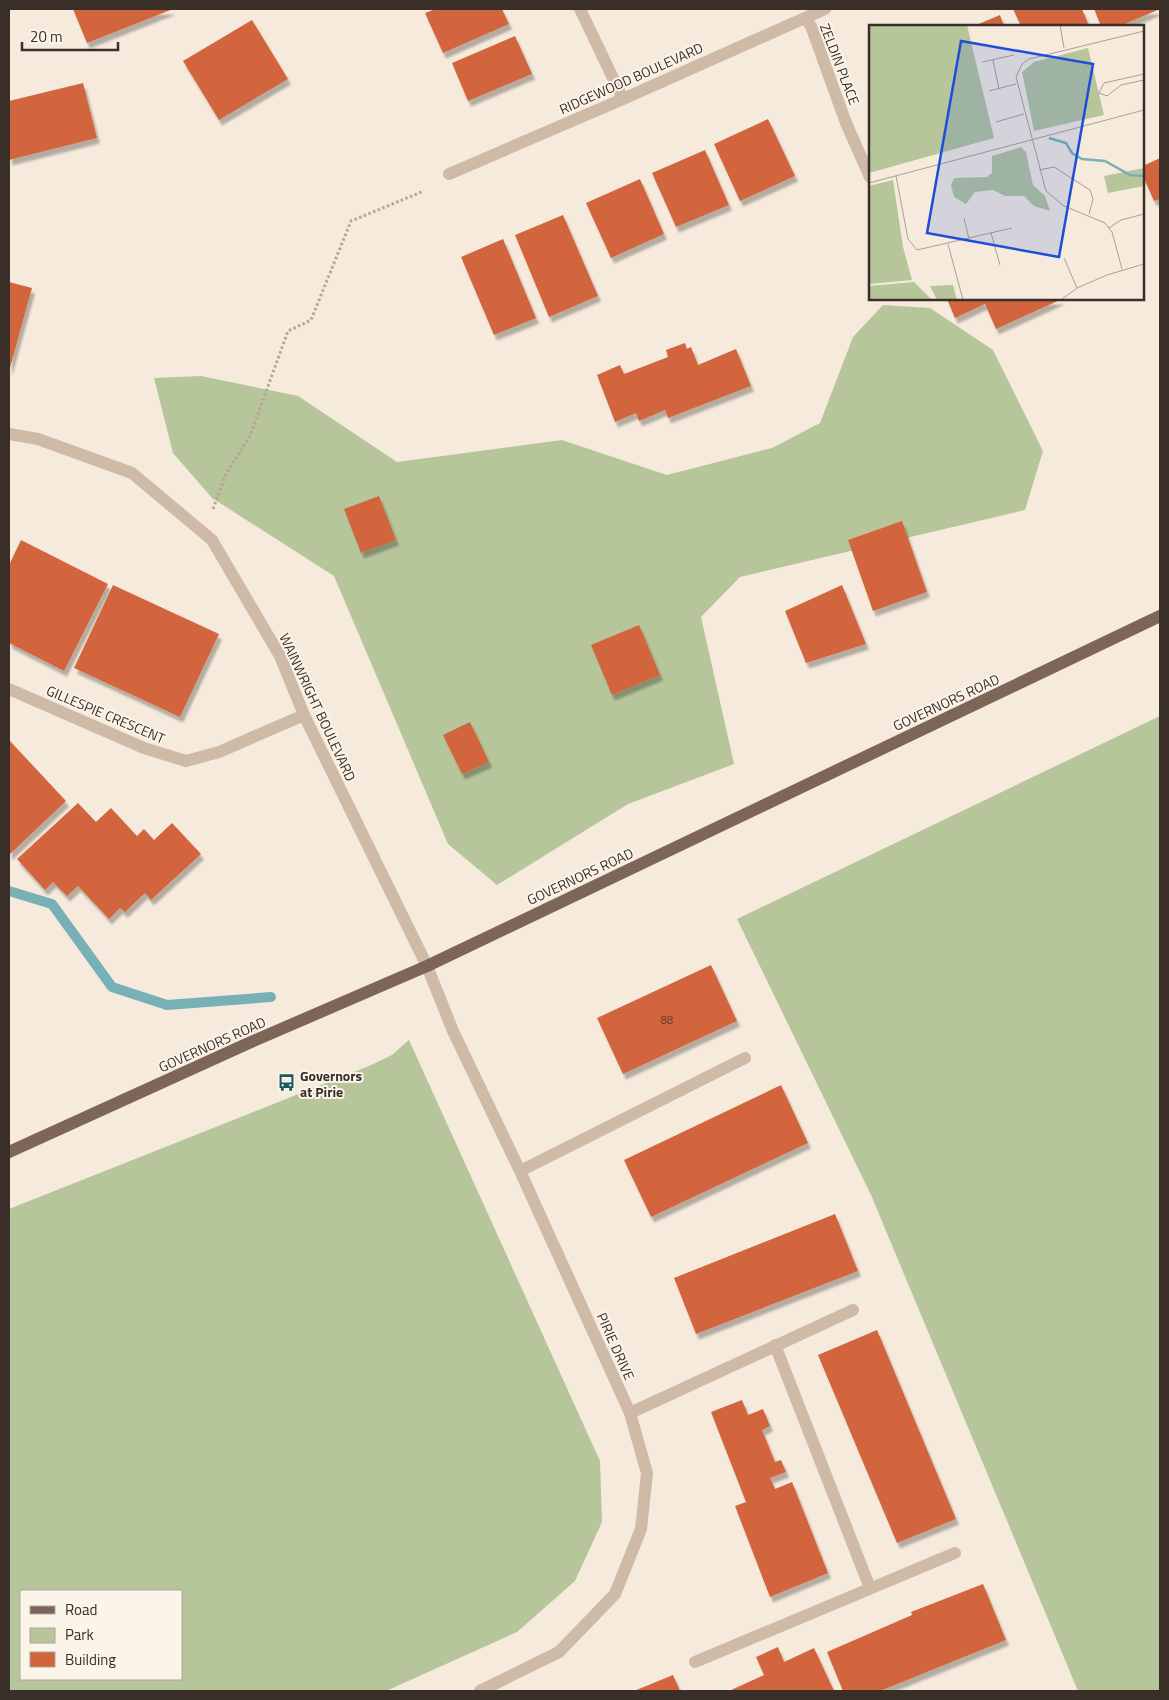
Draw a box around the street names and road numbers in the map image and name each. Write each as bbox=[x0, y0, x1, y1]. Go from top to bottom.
street label: ZELDIN PLACE bbox=[815, 20, 865, 108]
street label: RIDGEWOOD BOULEVARD bbox=[556, 37, 706, 119]
street label: WAINWRIGHT BOULEVARD bbox=[274, 629, 362, 785]
street label: GOVERNORS ROAD bbox=[889, 668, 1003, 736]
street label: GILLESPIE CRESCENT bbox=[43, 680, 169, 749]
street label: GOVERNORS ROAD bbox=[523, 842, 637, 910]
street label: GOVERNORS ROAD bbox=[155, 1011, 269, 1077]
street label: PIRIE DRIVE bbox=[592, 1309, 640, 1383]

